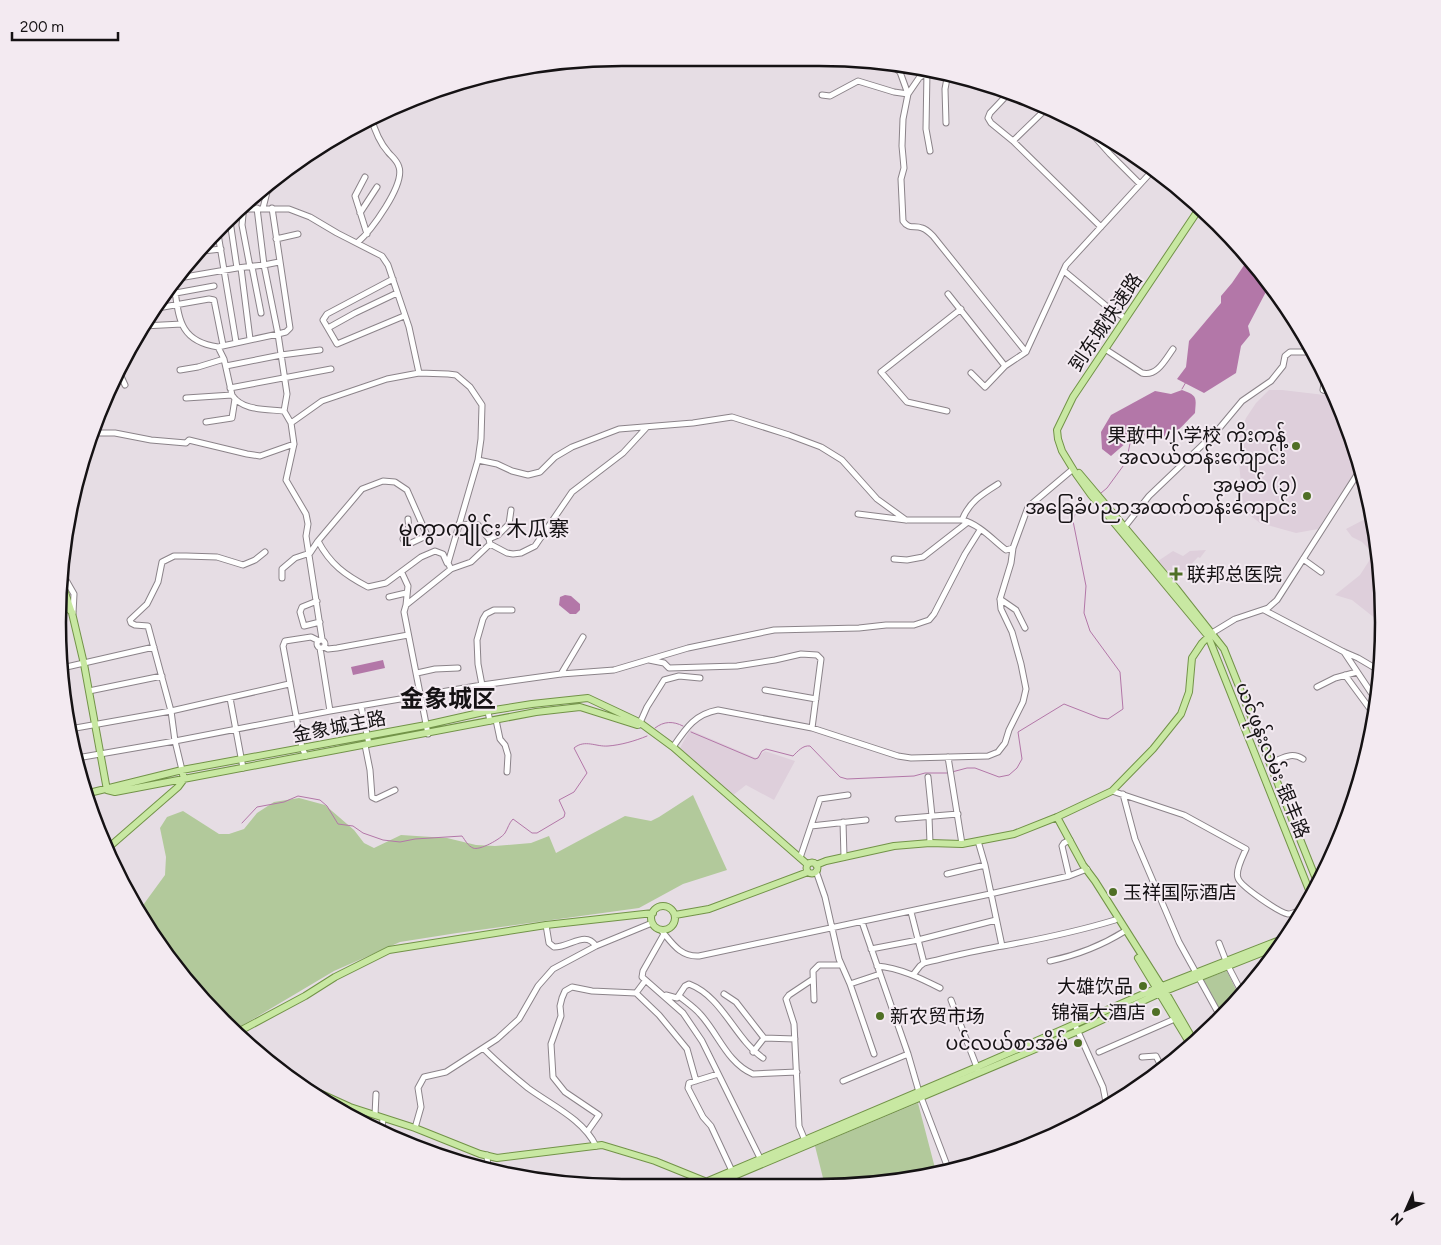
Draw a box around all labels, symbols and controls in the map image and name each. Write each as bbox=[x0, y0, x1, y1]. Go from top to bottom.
scale bar bbox=[12, 10, 119, 42]
text: 200 m bbox=[20, 18, 64, 36]
street label: 到东城快速路 bbox=[1064, 269, 1147, 376]
place label: 果敢中小学校 ကိုးကန့် အလယ်တန်းကျောင်း bbox=[1107, 421, 1288, 473]
marker: 果敢中小学校 ကိုးကန့် အလယ်တန်းကျောင်း bbox=[1290, 440, 1302, 452]
place label: အမှတ် (၁) အခြေခံပညာအထက်တန်းကျောင်း bbox=[1025, 471, 1297, 523]
marker: အမှတ် (၁) အခြေခံပညာအထက်တန်းကျောင်း bbox=[1301, 490, 1313, 502]
district label: မူကွာကျိုင်း 木瓜寨 bbox=[399, 513, 569, 547]
place label: 联邦总医院 bbox=[1187, 563, 1282, 586]
marker: 联邦总医院 bbox=[1169, 567, 1183, 581]
street label: ယင်ဖုန်းလမ်း 银丰路 bbox=[1226, 678, 1317, 844]
district label: 金象城区 bbox=[400, 684, 496, 713]
street label: 金象城主路 bbox=[290, 706, 388, 747]
place label: 玉祥国际酒店 bbox=[1123, 881, 1237, 904]
marker: 玉祥国际酒店 bbox=[1107, 886, 1119, 898]
place label: 大雄饮品 bbox=[1057, 975, 1133, 998]
marker: 大雄饮品 bbox=[1137, 980, 1149, 992]
place label: 锦福大酒店 bbox=[1051, 1001, 1146, 1024]
place label: 新农贸市场 bbox=[890, 1005, 985, 1028]
marker: 锦福大酒店 bbox=[1150, 1006, 1162, 1018]
marker: 新农贸市场 bbox=[874, 1010, 886, 1022]
place label: ပင်လယ်စာအိမ် bbox=[945, 1029, 1068, 1055]
marker: ပင်လယ်စာအိမ် bbox=[1072, 1037, 1084, 1049]
north arrow bbox=[1381, 1185, 1431, 1235]
text: N bbox=[1387, 1209, 1407, 1229]

